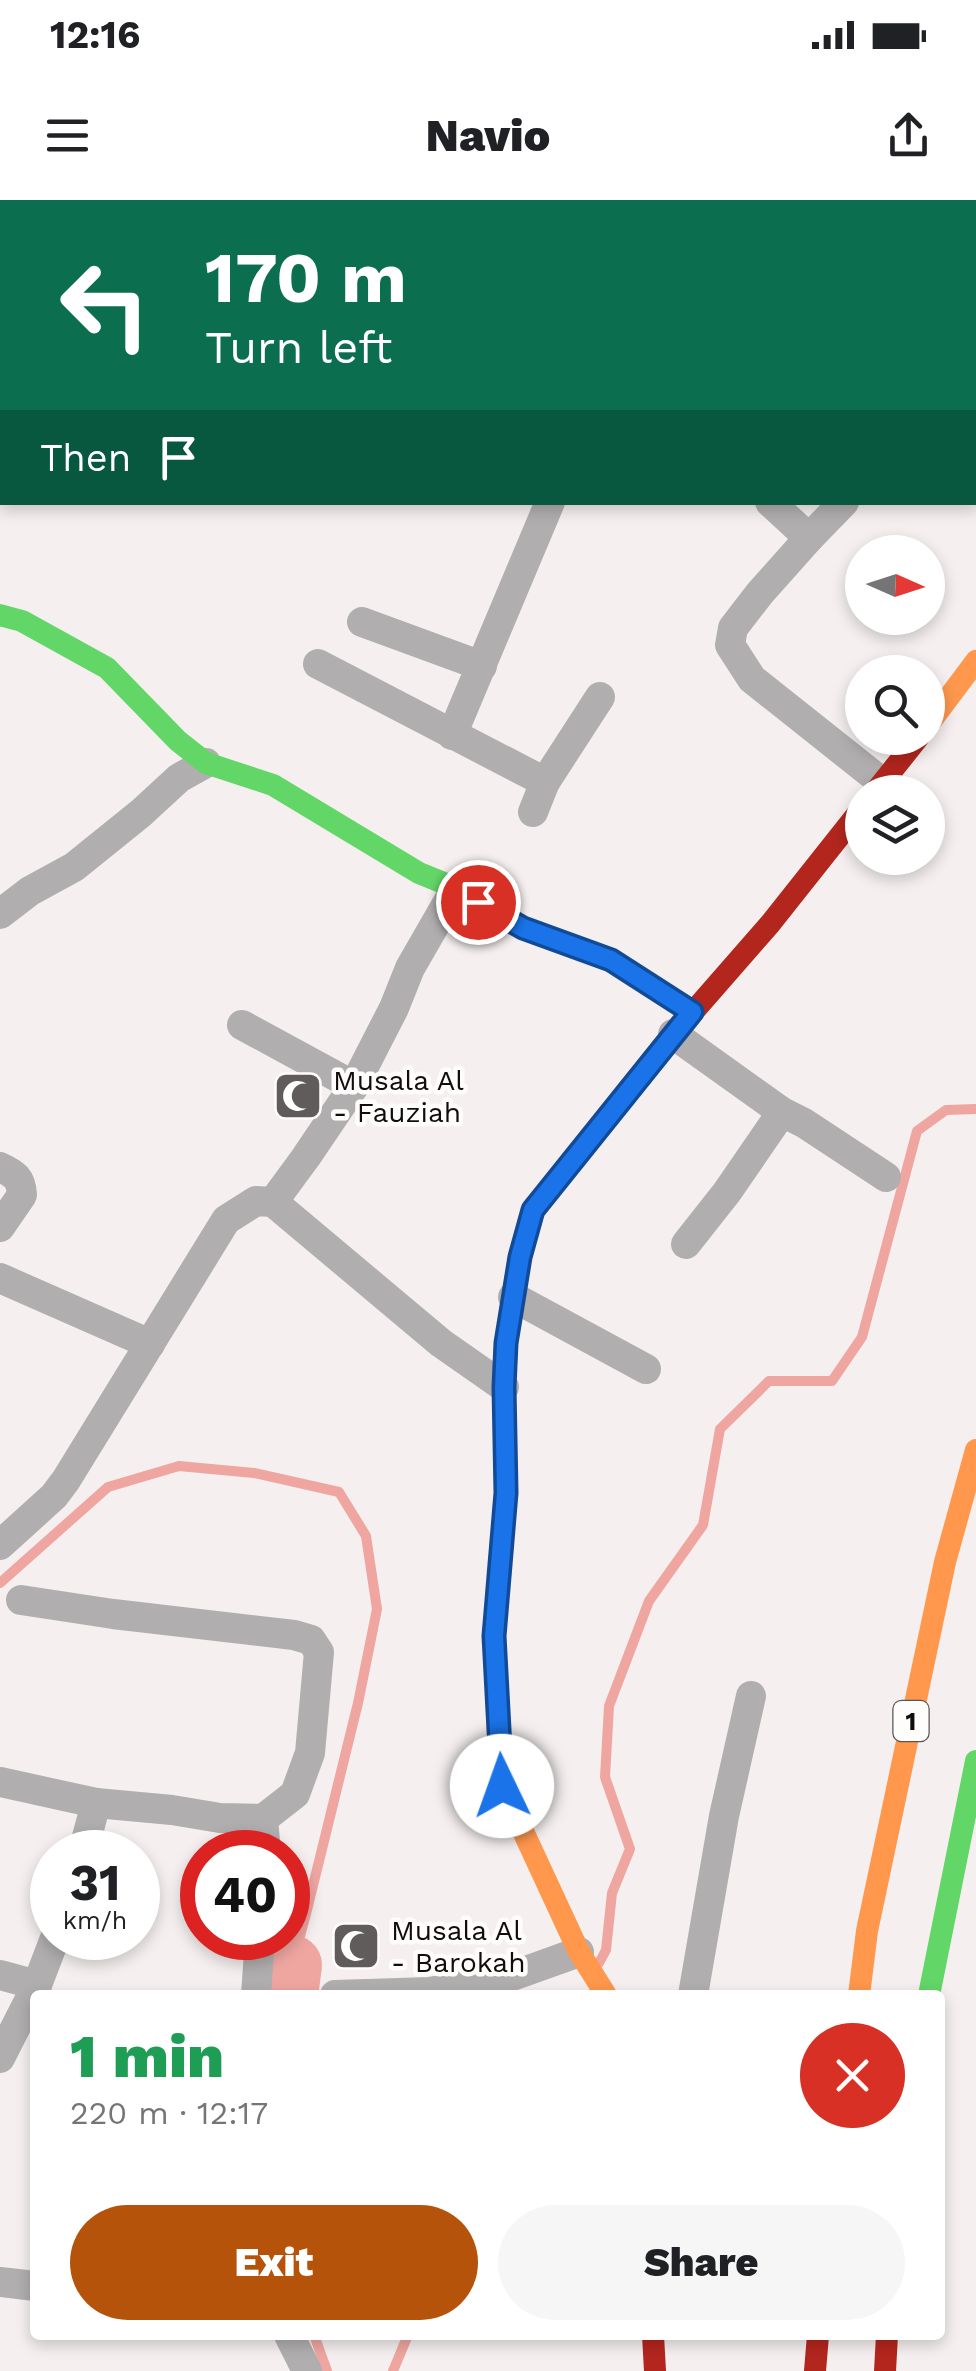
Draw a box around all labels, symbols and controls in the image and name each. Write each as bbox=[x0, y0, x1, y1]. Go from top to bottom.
text: 12:16 bbox=[50, 13, 140, 57]
icon: menu bbox=[40, 108, 95, 163]
icon: share bbox=[881, 108, 936, 163]
text: Navio bbox=[426, 109, 550, 162]
text: 170 m bbox=[205, 237, 407, 319]
icon: left bbox=[40, 240, 170, 370]
text: Turn left bbox=[205, 321, 392, 374]
icon: arrive bbox=[151, 430, 206, 485]
text: Then bbox=[40, 436, 131, 480]
north arrow bbox=[845, 535, 945, 635]
map controls bbox=[845, 535, 945, 875]
button: search bbox=[845, 655, 945, 755]
button: layers bbox=[845, 775, 945, 875]
pin bbox=[436, 860, 521, 945]
icon: arrive bbox=[451, 875, 506, 930]
place label: Musala Al - Fauziah bbox=[333, 1064, 464, 1129]
mosque icon: Musala Al - Fauziah bbox=[272, 1070, 324, 1122]
road number: 1 bbox=[894, 1701, 928, 1741]
position arrow bbox=[450, 1734, 554, 1838]
speed limit sign: 40 bbox=[180, 1830, 310, 1960]
text: 31 bbox=[69, 1853, 121, 1912]
text: km/h bbox=[63, 1906, 127, 1935]
place label: Musala Al - Barokah bbox=[391, 1914, 526, 1979]
mosque icon: Musala Al - Barokah bbox=[330, 1920, 382, 1972]
text: 1 min bbox=[70, 2021, 224, 2092]
button: close bbox=[800, 2023, 905, 2128]
text: 220 m · 12:17 bbox=[70, 2094, 268, 2132]
button: Exit bbox=[70, 2205, 478, 2320]
button: Share bbox=[498, 2205, 905, 2320]

